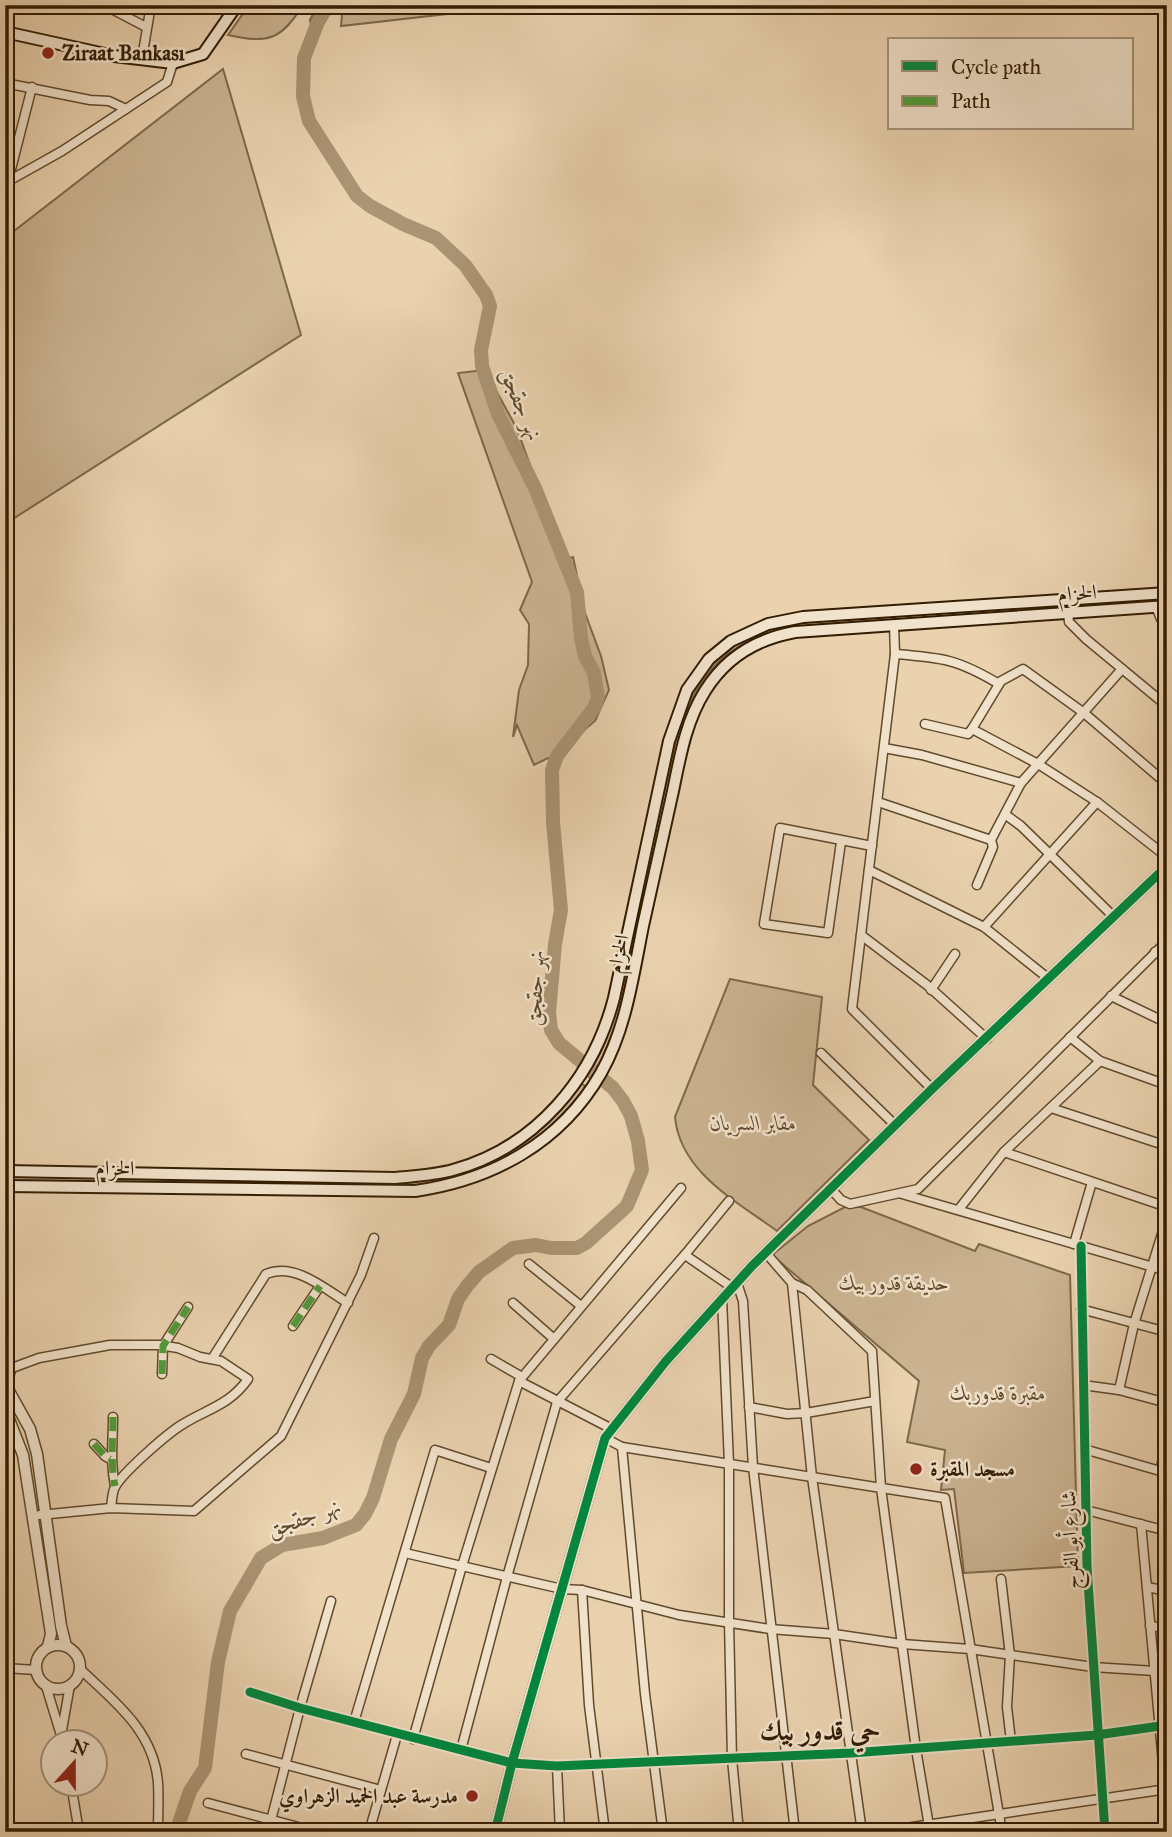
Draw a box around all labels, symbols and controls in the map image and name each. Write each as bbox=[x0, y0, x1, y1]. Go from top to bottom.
legend bbox=[888, 38, 1134, 130]
place label: Ziraat Bankası bbox=[62, 40, 185, 66]
marker: Ziraat Bankası bbox=[40, 45, 56, 61]
text: Cycle path bbox=[951, 54, 1042, 80]
text: Path bbox=[951, 88, 991, 114]
water label: نهر جقجق bbox=[493, 363, 550, 445]
street label: الحزام bbox=[1057, 579, 1098, 612]
street label: الحزام bbox=[601, 932, 640, 977]
water label: نهر جقجق bbox=[519, 949, 550, 1027]
park label: مقابر السريان bbox=[710, 1110, 796, 1137]
street label: الحزام bbox=[95, 1155, 135, 1186]
park label: حديقة قدور بيك bbox=[839, 1270, 949, 1296]
park label: مقبرة قدوربك bbox=[950, 1380, 1046, 1406]
place label: مسجد المقبرة bbox=[930, 1456, 1015, 1482]
marker: مسجد المقبرة bbox=[908, 1461, 924, 1477]
street label: شارع أبو الفرج bbox=[1053, 1490, 1091, 1590]
water label: نهر جقجق bbox=[263, 1491, 345, 1544]
district label: حي قدور بيك bbox=[759, 1713, 881, 1753]
north arrow bbox=[38, 1728, 108, 1798]
text: N bbox=[68, 1734, 92, 1761]
place label: مدرسة عبد الحميد الزهراوي bbox=[279, 1783, 458, 1813]
marker: مدرسة عبد الحميد الزهراوي bbox=[464, 1788, 480, 1804]

